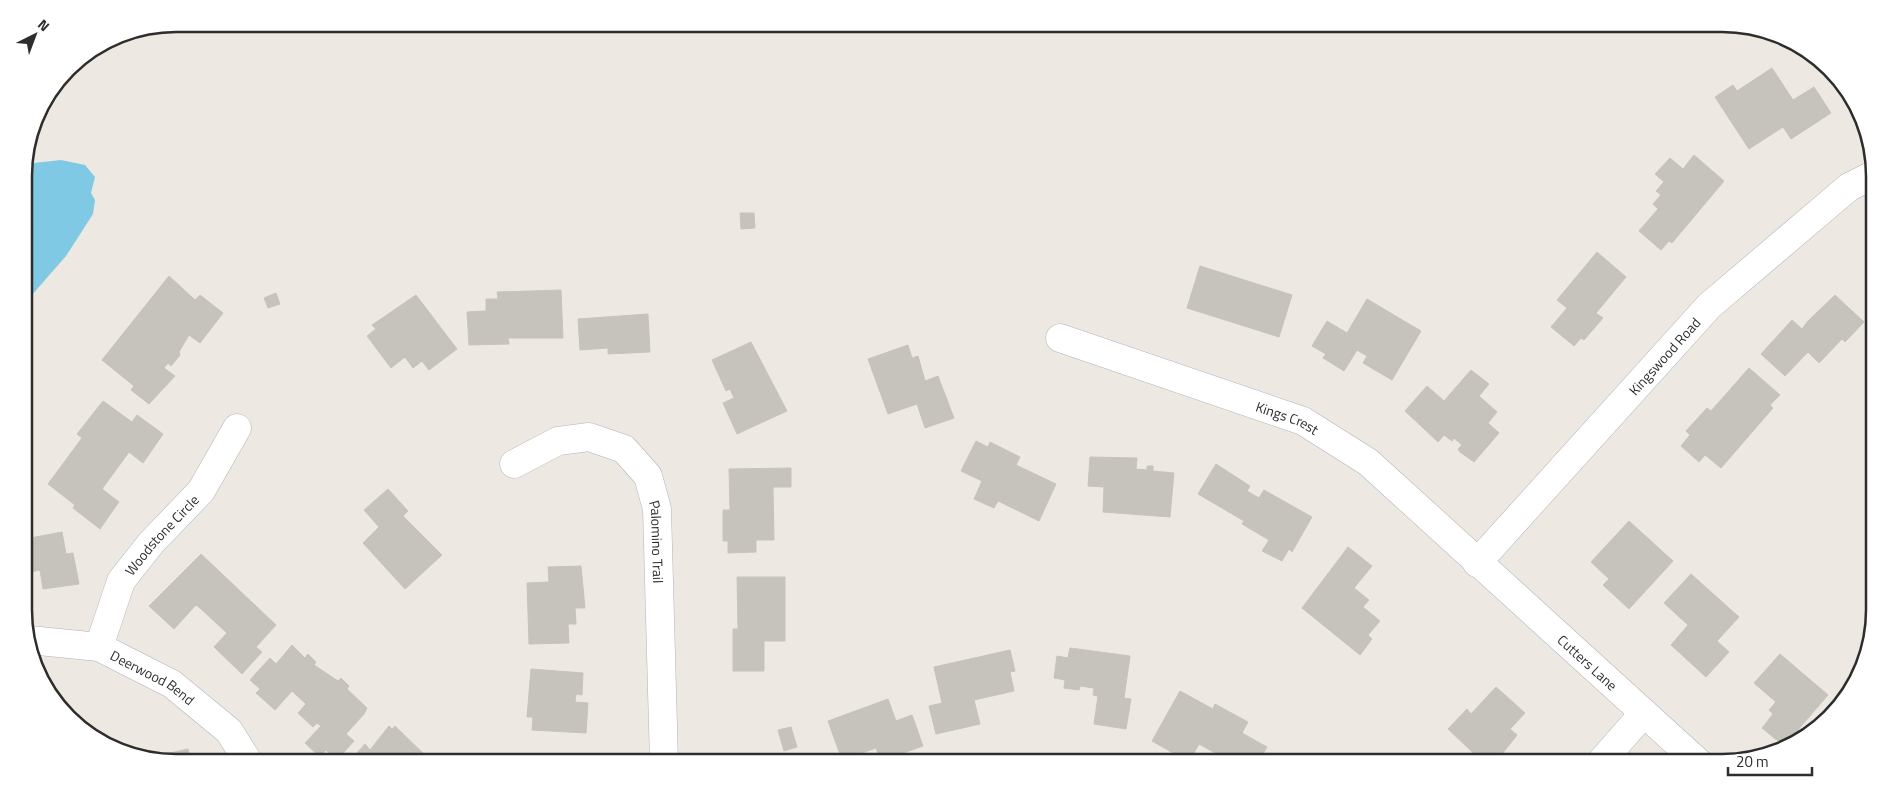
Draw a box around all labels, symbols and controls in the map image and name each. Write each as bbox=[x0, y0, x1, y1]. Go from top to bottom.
north arrow bbox=[10, 10, 60, 60]
text: N bbox=[33, 14, 55, 36]
street label: Kingswood Road bbox=[1623, 312, 1705, 399]
street label: Kings Crest bbox=[1253, 395, 1323, 439]
street label: Woodstone Circle bbox=[119, 489, 203, 580]
street label: Palomino Trail bbox=[645, 498, 670, 584]
street label: Cutters Lane bbox=[1553, 629, 1623, 695]
street label: Deerwood Bend bbox=[107, 644, 200, 709]
scale bar bbox=[1728, 744, 1812, 776]
text: 20 m bbox=[1736, 750, 1769, 773]

